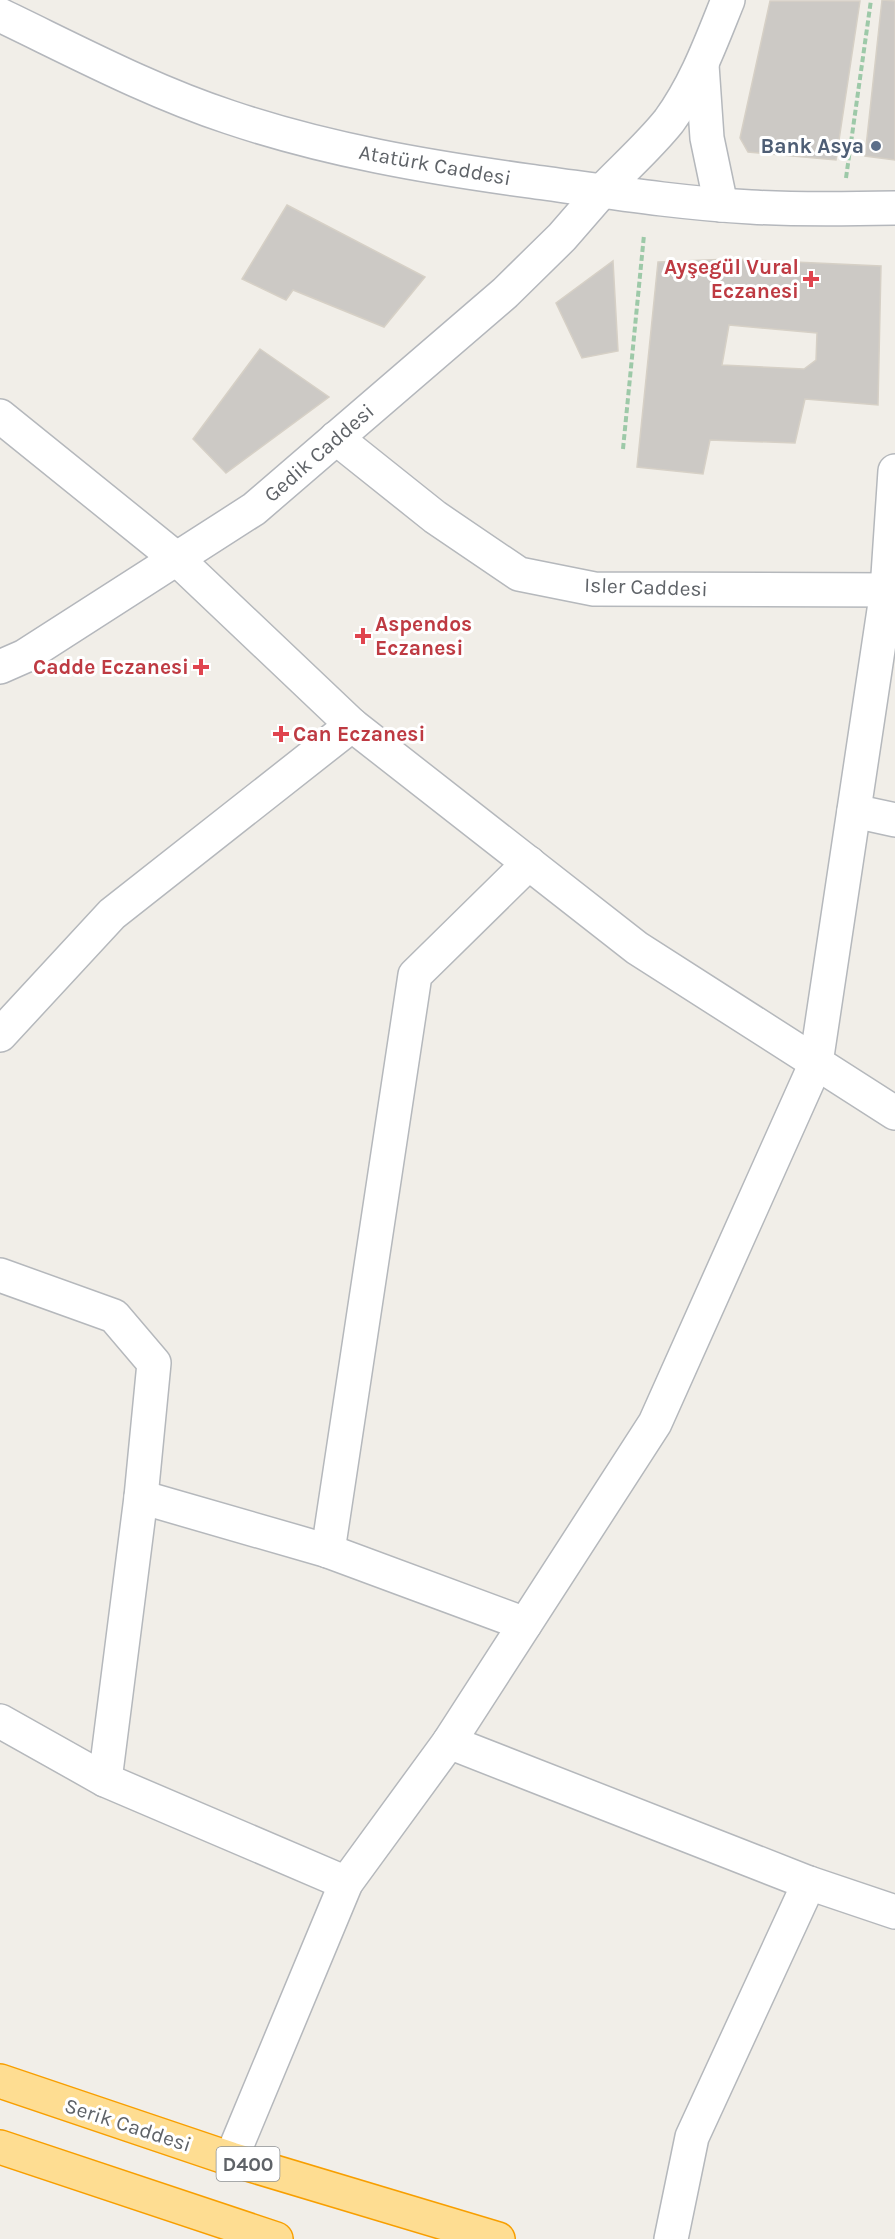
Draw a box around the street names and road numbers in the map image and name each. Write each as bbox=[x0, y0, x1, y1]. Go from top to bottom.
street label: Atatürk Caddesi bbox=[357, 140, 513, 190]
street label: Gedik Caddesi bbox=[259, 399, 379, 507]
street label: Isler Caddesi bbox=[584, 573, 708, 601]
street label: Serik Caddesi bbox=[62, 2093, 194, 2157]
road number: D400 bbox=[216, 2147, 280, 2181]

